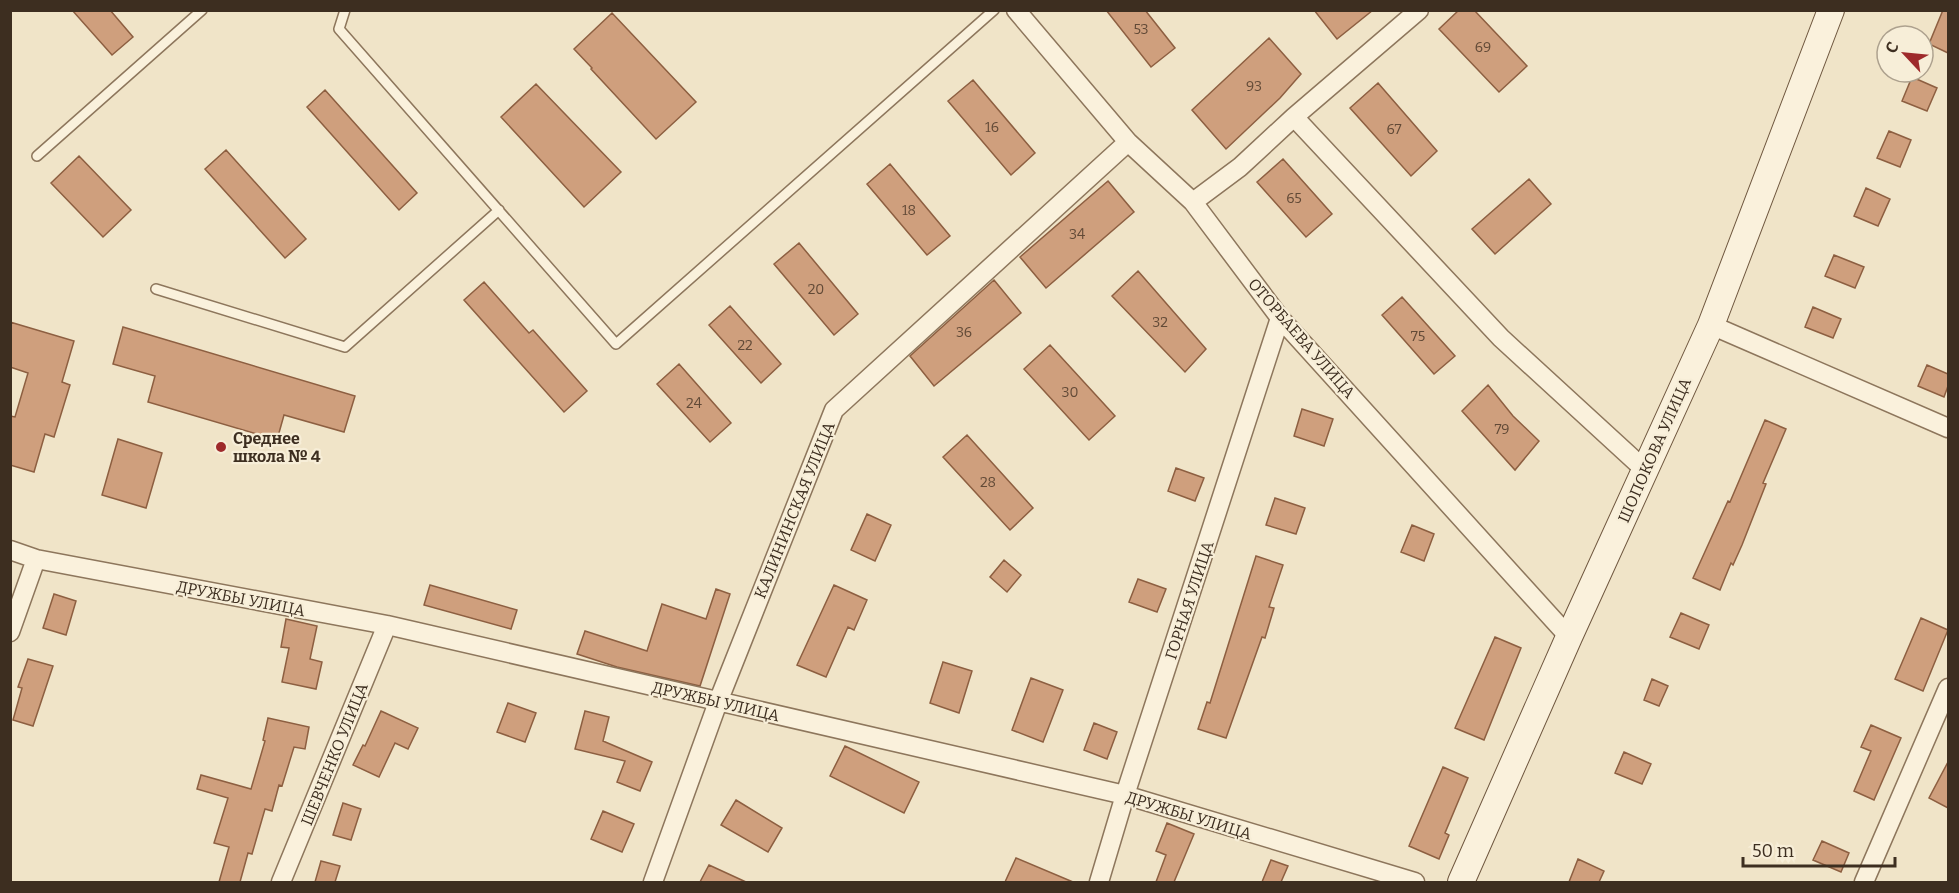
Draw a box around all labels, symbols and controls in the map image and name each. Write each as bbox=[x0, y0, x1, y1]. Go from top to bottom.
house number: 53 bbox=[1133, 21, 1149, 38]
north arrow bbox=[1875, 24, 1935, 84]
house number: 69 bbox=[1475, 39, 1491, 56]
text: С bbox=[1881, 39, 1903, 56]
house number: 93 bbox=[1246, 78, 1262, 95]
house number: 16 bbox=[985, 119, 999, 136]
house number: 67 bbox=[1386, 121, 1402, 138]
house number: 65 bbox=[1286, 190, 1302, 207]
house number: 18 bbox=[902, 202, 916, 219]
house number: 34 bbox=[1069, 226, 1085, 243]
street label: ОТОРБАЕВА УЛИЦА bbox=[1244, 274, 1359, 403]
house number: 20 bbox=[808, 281, 824, 298]
house number: 32 bbox=[1152, 314, 1168, 331]
house number: 36 bbox=[956, 324, 972, 341]
house number: 75 bbox=[1411, 328, 1425, 345]
house number: 22 bbox=[737, 337, 753, 354]
street label: ШОПОКОВА УЛИЦА bbox=[1614, 374, 1695, 526]
house number: 30 bbox=[1062, 384, 1078, 401]
house number: 24 bbox=[686, 395, 702, 412]
street label: КАЛИНИНСКАЯ УЛИЦА bbox=[750, 418, 839, 601]
house number: 79 bbox=[1495, 421, 1510, 438]
place label: Среднее школа № 4 bbox=[233, 429, 321, 466]
marker: Среднее школа № 4 bbox=[214, 440, 228, 454]
house number: 28 bbox=[980, 474, 996, 491]
street label: ГОРНАЯ УЛИЦА bbox=[1161, 538, 1218, 662]
street label: ДРУЖБЫ УЛИЦА bbox=[175, 577, 307, 620]
street label: ДРУЖБЫ УЛИЦА bbox=[650, 678, 782, 726]
street label: ШЕВЧЕНКО УЛИЦА bbox=[297, 679, 372, 828]
street label: ДРУЖБЫ УЛИЦА bbox=[1124, 787, 1255, 844]
scale bar bbox=[1743, 830, 1894, 868]
text: 50 m bbox=[1752, 840, 1794, 862]

